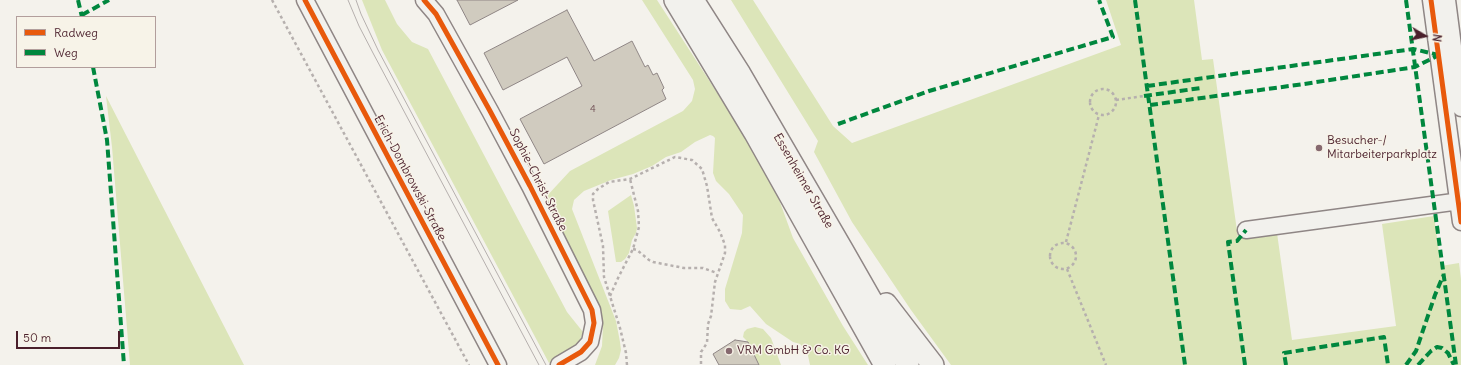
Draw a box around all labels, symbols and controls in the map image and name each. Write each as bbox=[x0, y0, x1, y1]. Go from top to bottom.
legend bbox=[16, 16, 156, 68]
north arrow bbox=[1405, 16, 1445, 56]
text: Radweg bbox=[54, 25, 98, 40]
text: N bbox=[1429, 33, 1444, 43]
text: Weg bbox=[54, 45, 78, 60]
house number: 4 bbox=[590, 103, 596, 115]
street label: Erich-Dombrowski-Straße bbox=[371, 113, 449, 243]
street label: Sophie-Christ-Straße bbox=[506, 126, 570, 234]
street label: Essenheimer Straße bbox=[770, 131, 836, 231]
place label: Besucher-/ Mitarbeiterparkplatz bbox=[1327, 134, 1437, 162]
marker: Besucher-/ Mitarbeiterparkplatz bbox=[1314, 143, 1324, 153]
scale bar bbox=[18, 323, 122, 349]
text: 50 m bbox=[23, 330, 51, 345]
place label: VRM GmbH & Co. KG bbox=[737, 344, 850, 358]
marker: VRM GmbH & Co. KG bbox=[724, 346, 734, 356]

